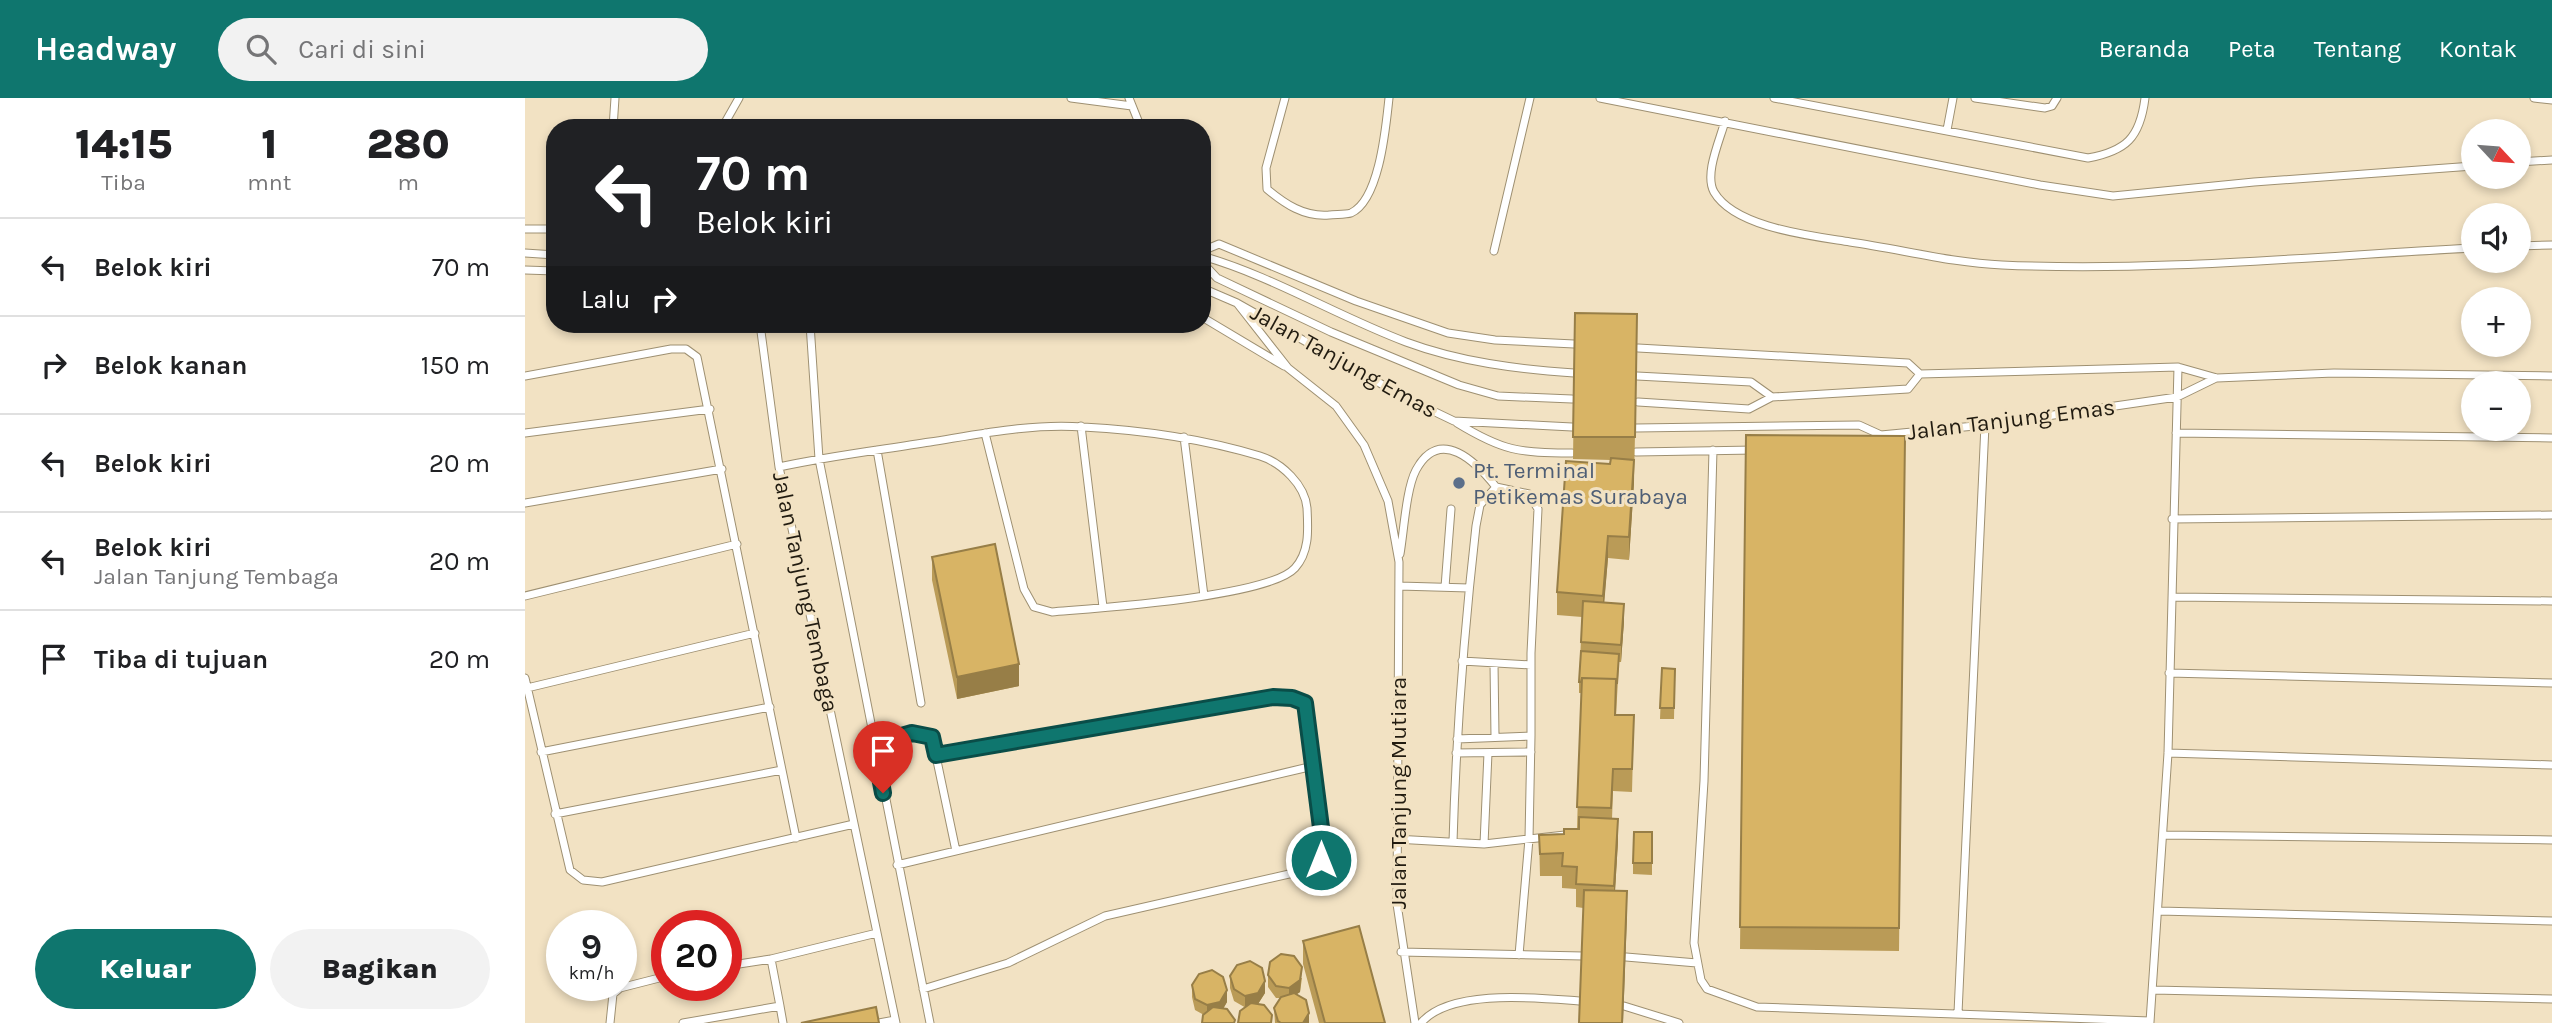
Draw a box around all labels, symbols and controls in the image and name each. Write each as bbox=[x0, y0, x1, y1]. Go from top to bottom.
search box bbox=[218, 18, 708, 81]
text: Headway bbox=[35, 30, 176, 68]
icon: search bbox=[242, 30, 280, 68]
text: Cari di sini bbox=[298, 34, 426, 65]
text: Beranda bbox=[2099, 35, 2190, 63]
text: Peta bbox=[2228, 35, 2276, 63]
text: Tentang bbox=[2314, 35, 2401, 63]
text: Kontak bbox=[2439, 35, 2517, 63]
text: 14:15 bbox=[75, 119, 172, 169]
text: 1 bbox=[261, 119, 277, 169]
text: 280 bbox=[366, 119, 450, 169]
north arrow bbox=[2461, 119, 2531, 189]
map controls bbox=[2461, 119, 2531, 441]
text: 70 m bbox=[696, 145, 810, 202]
icon: left bbox=[581, 147, 672, 238]
text: Tiba bbox=[101, 169, 146, 196]
text: mnt bbox=[247, 169, 291, 196]
text: m bbox=[397, 169, 419, 196]
button: sound bbox=[2461, 203, 2531, 273]
text: Belok kiri bbox=[696, 204, 833, 241]
icon: left bbox=[35, 248, 73, 286]
text: Belok kiri bbox=[94, 252, 212, 283]
text: 70 m bbox=[432, 252, 490, 283]
icon: right bbox=[645, 280, 683, 318]
text: Lalu bbox=[581, 284, 631, 315]
button: + bbox=[2461, 287, 2531, 357]
street label: Jalan Tanjung Emas bbox=[1246, 299, 1442, 424]
icon: right bbox=[35, 346, 73, 384]
text: Belok kanan bbox=[94, 350, 247, 381]
text: 150 m bbox=[421, 350, 490, 381]
button: − bbox=[2461, 371, 2531, 441]
street label: Jalan Tanjung Emas bbox=[1906, 393, 2116, 446]
icon: left bbox=[35, 444, 73, 482]
text: Belok kiri bbox=[94, 448, 212, 479]
text: 20 m bbox=[429, 448, 490, 479]
place label: Pt. Terminal Petikemas Surabaya bbox=[1473, 457, 1688, 510]
street label: Jalan Tanjung Tembaga bbox=[767, 469, 844, 715]
marker: Pt. Terminal Petikemas Surabaya bbox=[1451, 475, 1467, 491]
text: Belok kiri bbox=[94, 532, 212, 563]
icon: left bbox=[35, 542, 73, 580]
text: 20 m bbox=[429, 546, 490, 577]
text: Jalan Tanjung Tembaga bbox=[94, 563, 339, 590]
icon: arrive bbox=[35, 640, 73, 678]
text: Tiba di tujuan bbox=[94, 644, 268, 675]
text: 20 m bbox=[429, 644, 490, 675]
street label: Jalan Tanjung Mutiara bbox=[1385, 677, 1412, 909]
pin bbox=[853, 721, 913, 793]
icon: arrive bbox=[864, 732, 902, 770]
position arrow bbox=[1284, 823, 1358, 897]
speed limit sign: 20 bbox=[651, 910, 742, 1001]
text: 9 bbox=[581, 926, 602, 967]
button: Keluar bbox=[35, 929, 256, 1009]
button: Bagikan bbox=[270, 929, 490, 1009]
text: km/h bbox=[569, 962, 614, 984]

